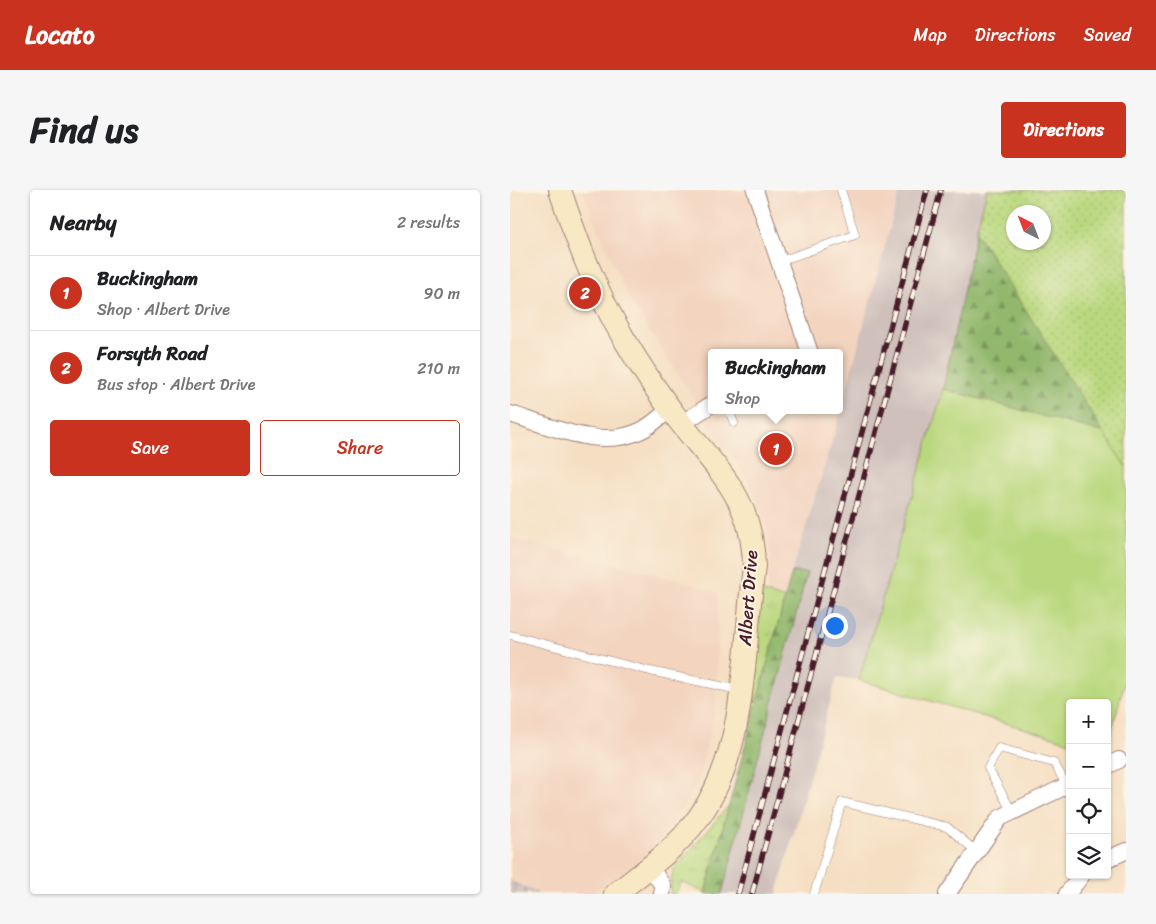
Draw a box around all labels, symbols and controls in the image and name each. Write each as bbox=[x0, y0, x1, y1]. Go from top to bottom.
text: Locato bbox=[25, 14, 95, 56]
text: Map bbox=[914, 19, 947, 51]
text: Directions bbox=[975, 19, 1056, 51]
text: Saved bbox=[1084, 19, 1131, 51]
text: Find us bbox=[30, 99, 138, 161]
button: Directions bbox=[1001, 102, 1126, 158]
text: Nearby bbox=[50, 204, 116, 242]
north arrow bbox=[1006, 205, 1051, 250]
text: 2 results bbox=[397, 208, 460, 237]
text: Buckingham bbox=[97, 262, 198, 295]
pin: 2 bbox=[569, 274, 601, 312]
text: 1 bbox=[63, 279, 69, 308]
text: 90 m bbox=[424, 279, 460, 308]
text: Shop · Albert Drive bbox=[97, 295, 230, 324]
text: Forsyth Road bbox=[97, 337, 207, 370]
popup bbox=[708, 349, 843, 414]
text: Buckingham bbox=[725, 351, 826, 384]
text: 2 bbox=[61, 354, 71, 383]
text: 210 m bbox=[417, 354, 460, 383]
text: Bus stop · Albert Drive bbox=[97, 370, 255, 399]
text: Shop bbox=[725, 384, 760, 413]
button: Save bbox=[50, 420, 250, 476]
button: Share bbox=[260, 420, 460, 476]
pin: 1 bbox=[760, 430, 792, 468]
street label: Albert Drive bbox=[729, 549, 767, 648]
your location bbox=[822, 613, 848, 639]
map controls bbox=[1066, 699, 1111, 879]
button: + bbox=[1066, 699, 1111, 744]
button: − bbox=[1066, 744, 1111, 789]
button: locate bbox=[1066, 789, 1111, 834]
button: layers bbox=[1066, 834, 1111, 879]

